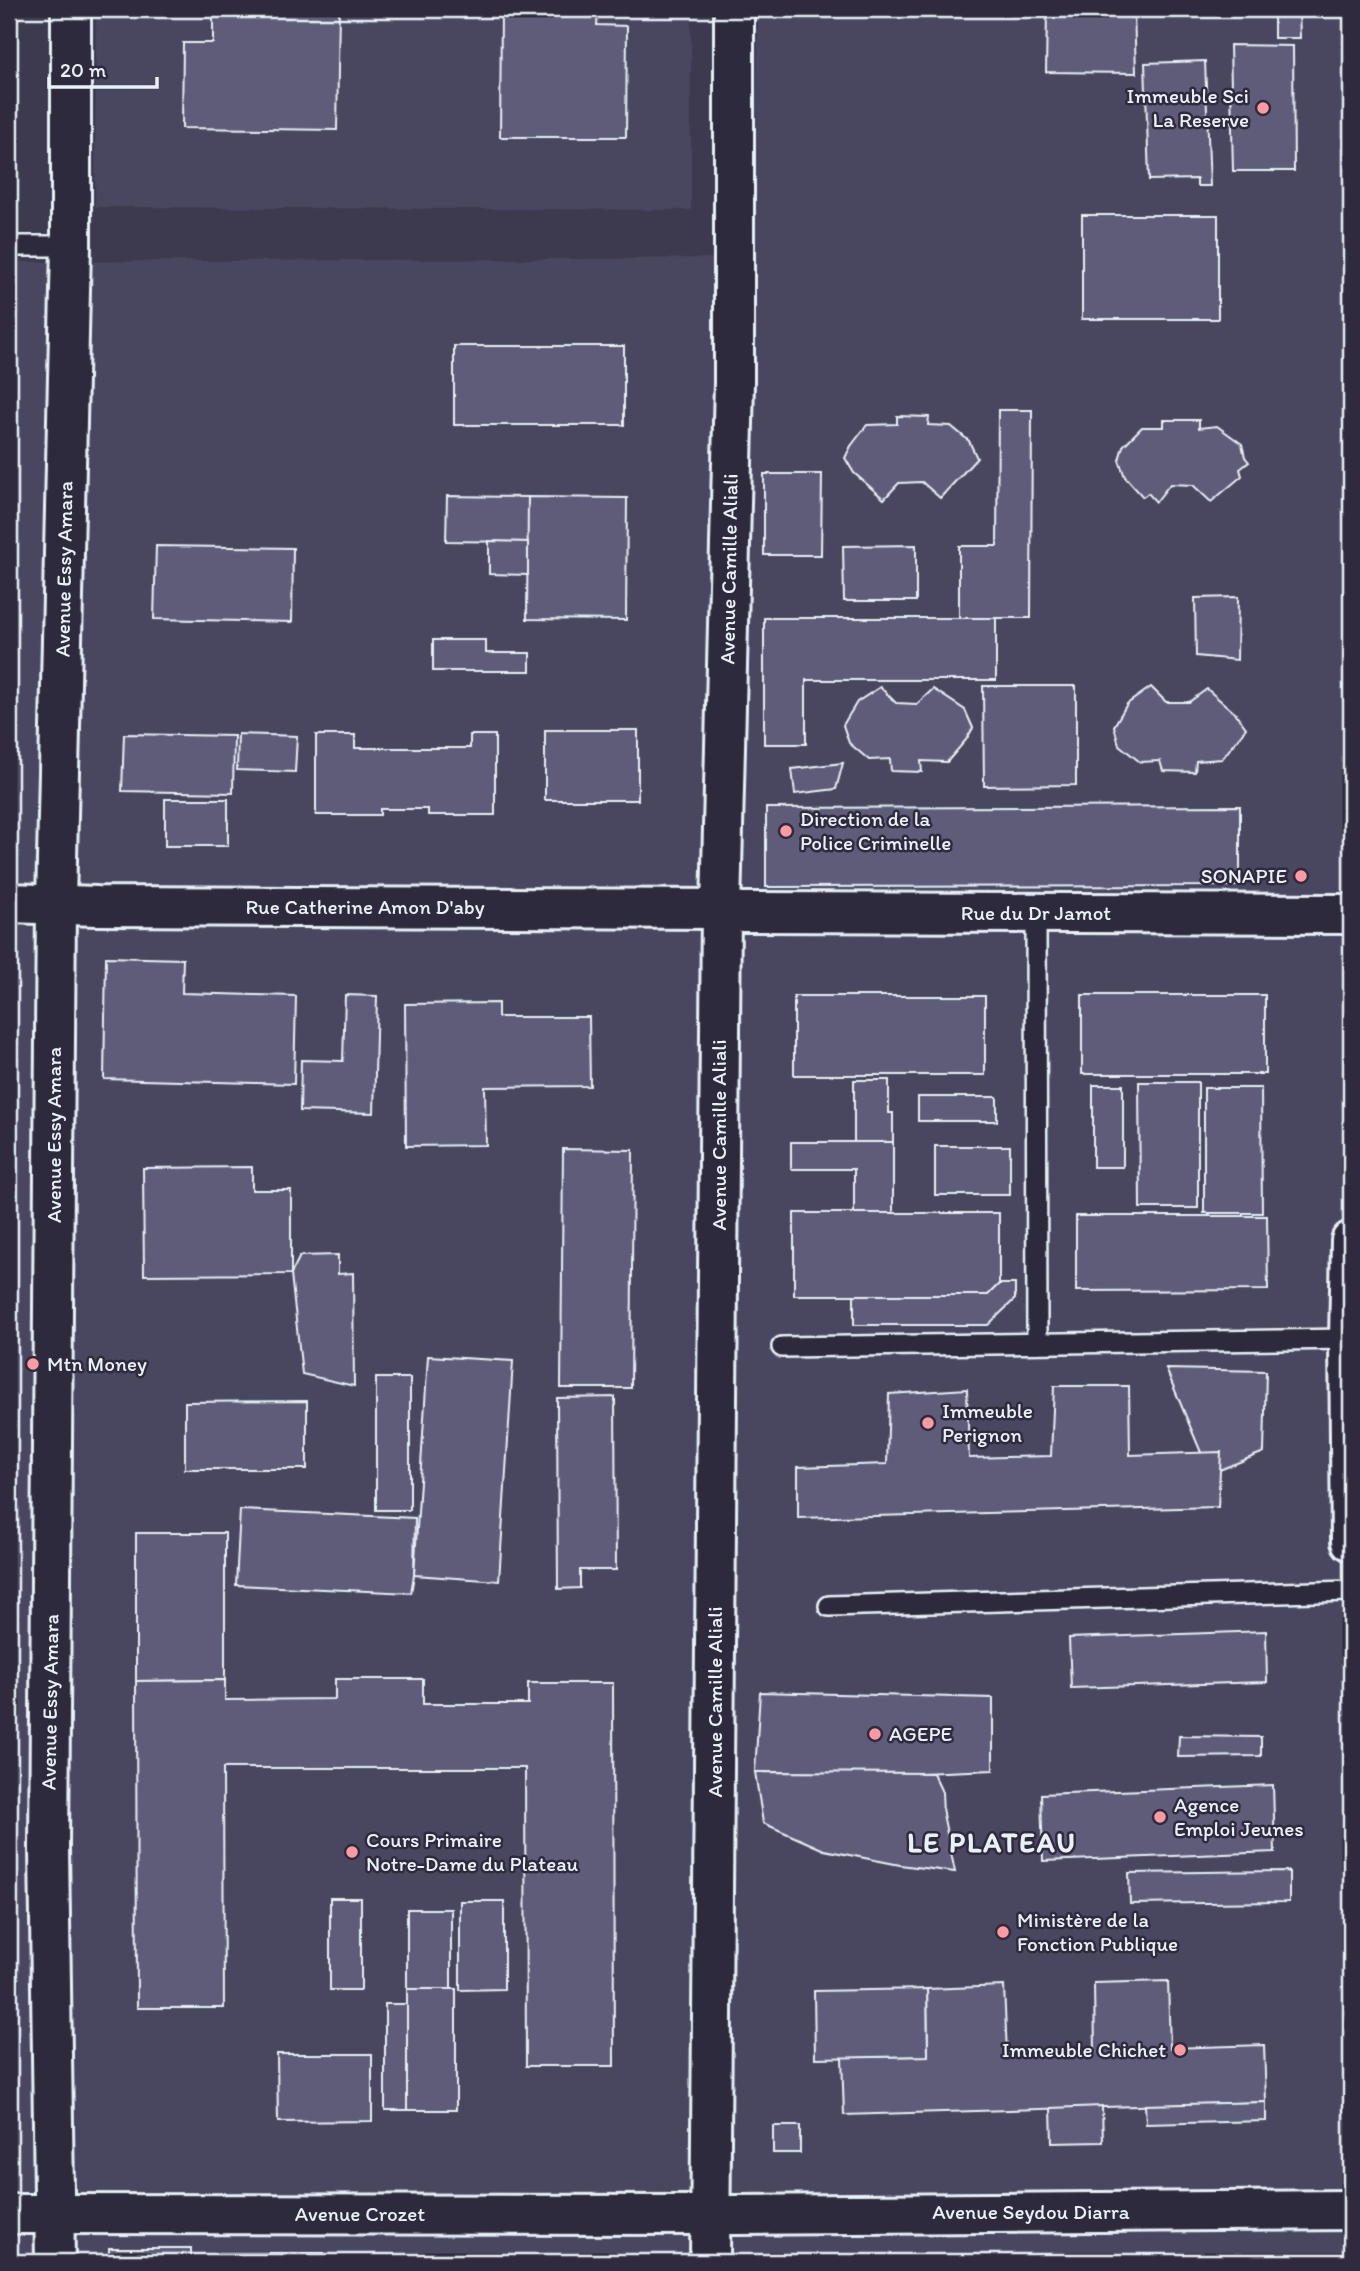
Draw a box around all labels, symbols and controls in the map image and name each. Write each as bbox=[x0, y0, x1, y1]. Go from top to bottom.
scale bar bbox=[49, 46, 158, 90]
text: 20 m bbox=[60, 57, 107, 82]
place label: Immeuble Sci La Reserve bbox=[1127, 83, 1249, 132]
marker: Immeuble Sci La Reserve bbox=[1255, 100, 1271, 116]
street label: Avenue Camille Aliali bbox=[714, 473, 743, 665]
street label: Avenue Essy Amara bbox=[49, 481, 78, 657]
place label: Direction de la Police Criminelle bbox=[800, 806, 951, 855]
marker: Direction de la Police Criminelle bbox=[778, 823, 794, 839]
place label: SONAPIE bbox=[1201, 863, 1287, 888]
marker: SONAPIE bbox=[1293, 868, 1309, 884]
street label: Rue Catherine Amon D'aby bbox=[245, 894, 485, 919]
street label: Rue du Dr Jamot bbox=[961, 900, 1111, 925]
street label: Avenue Camille Aliali bbox=[706, 1040, 731, 1231]
street label: Avenue Essy Amara bbox=[41, 1047, 66, 1223]
place label: Mtn Money bbox=[47, 1351, 147, 1376]
marker: Mtn Money bbox=[25, 1356, 41, 1372]
place label: Immeuble Perignon bbox=[942, 1398, 1033, 1447]
marker: Immeuble Perignon bbox=[920, 1415, 936, 1431]
street label: Avenue Camille Aliali bbox=[702, 1607, 727, 1798]
street label: Avenue Essy Amara bbox=[35, 1614, 64, 1790]
place label: AGEPE bbox=[889, 1721, 952, 1746]
marker: AGEPE bbox=[867, 1726, 883, 1742]
place label: Agence Emploi Jeunes bbox=[1174, 1792, 1304, 1841]
marker: Agence Emploi Jeunes bbox=[1152, 1809, 1168, 1825]
district label: LE PLATEAU bbox=[907, 1825, 1077, 1859]
place label: Cours Primaire Notre-Dame du Plateau bbox=[366, 1827, 579, 1876]
marker: Cours Primaire Notre-Dame du Plateau bbox=[344, 1844, 360, 1860]
place label: Ministère de la Fonction Publique bbox=[1017, 1907, 1178, 1956]
marker: Ministère de la Fonction Publique bbox=[995, 1924, 1011, 1940]
place label: Immeuble Chichet bbox=[1002, 2037, 1166, 2062]
marker: Immeuble Chichet bbox=[1172, 2042, 1188, 2058]
street label: Avenue Seydou Diarra bbox=[932, 2199, 1130, 2224]
street label: Avenue Crozet bbox=[295, 2201, 425, 2226]

